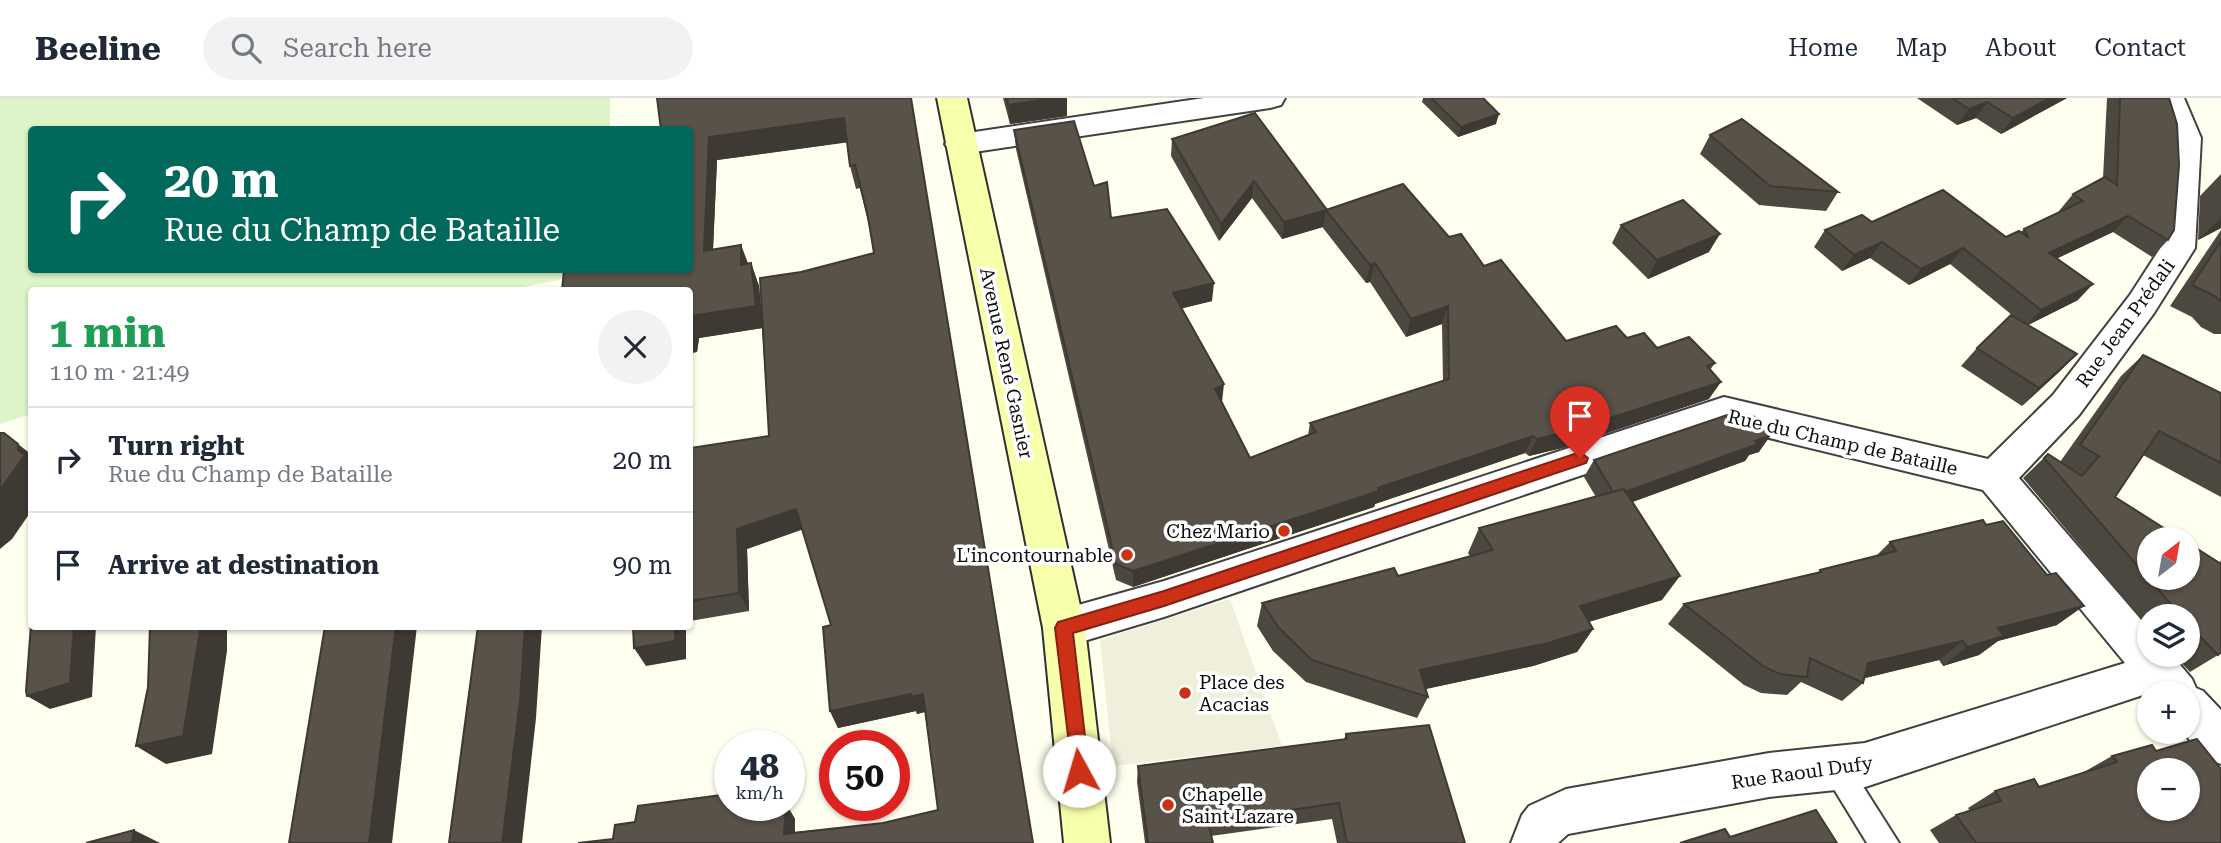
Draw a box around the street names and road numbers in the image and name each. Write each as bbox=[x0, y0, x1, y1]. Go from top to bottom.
street label: Rue Jean Prédali bbox=[2071, 255, 2180, 392]
street label: Avenue René Gasnier bbox=[975, 265, 1038, 461]
street label: Rue du Champ de Bataille bbox=[1726, 405, 1960, 480]
street label: Rue Raoul Dufy bbox=[1730, 751, 1875, 794]

